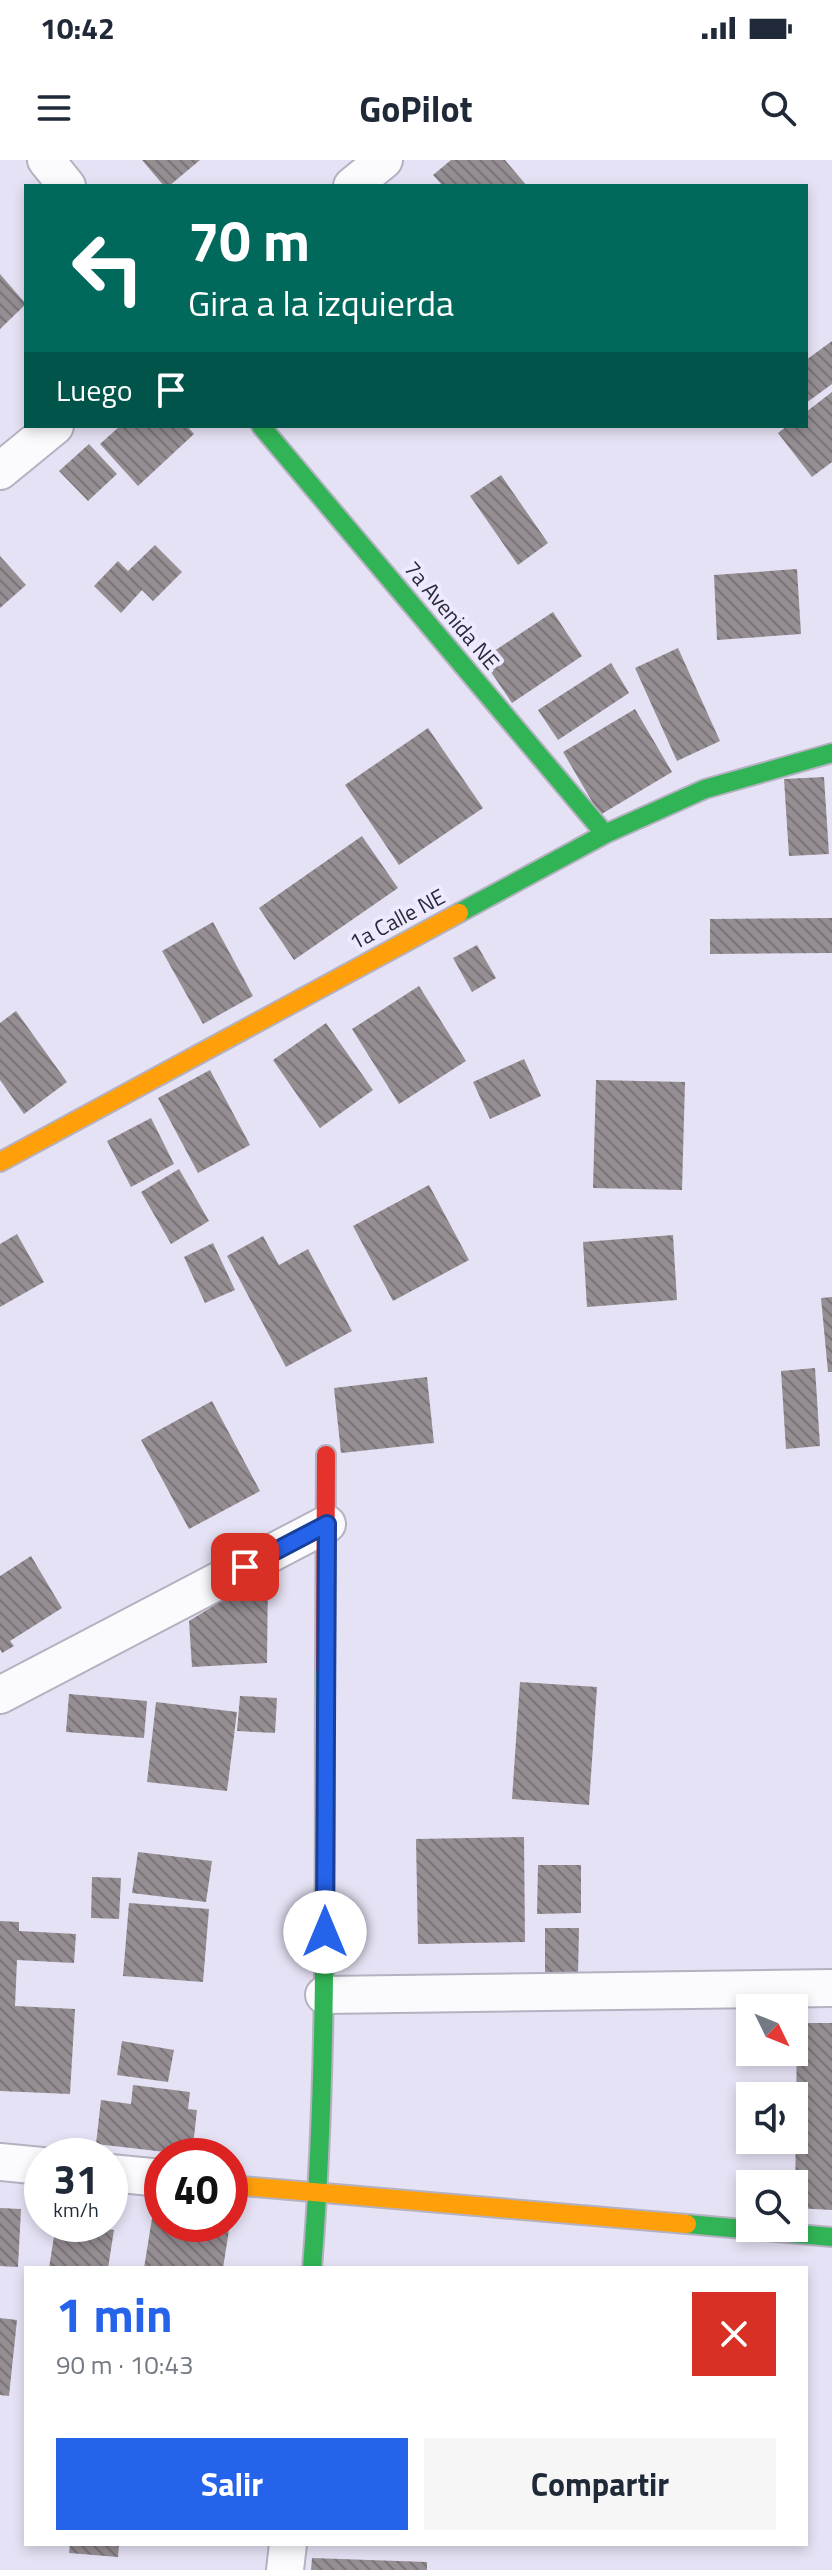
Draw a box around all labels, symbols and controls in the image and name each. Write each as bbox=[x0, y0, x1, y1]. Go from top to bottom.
text: 10:42 bbox=[40, 5, 115, 51]
text: GoPilot bbox=[359, 81, 473, 136]
icon: menu bbox=[32, 86, 76, 130]
icon: search bbox=[756, 86, 800, 130]
text: 70 m bbox=[188, 198, 310, 283]
icon: left bbox=[56, 216, 160, 320]
text: Gira a la izquierda bbox=[188, 275, 454, 330]
text: Luego bbox=[56, 367, 133, 413]
icon: arrive bbox=[149, 368, 193, 412]
street label: 7a Avenida NE bbox=[396, 553, 508, 677]
street label: 1a Calle NE bbox=[343, 880, 451, 958]
pin bbox=[211, 1533, 279, 1601]
icon: arrive bbox=[223, 1545, 267, 1589]
position arrow bbox=[283, 1890, 367, 1974]
north arrow bbox=[736, 1994, 808, 2066]
map controls bbox=[736, 1994, 808, 2242]
button: sound bbox=[736, 2082, 808, 2154]
speed limit sign: 40 bbox=[144, 2138, 248, 2242]
text: 31 bbox=[54, 2149, 98, 2210]
button: search bbox=[736, 2170, 808, 2242]
text: km/h bbox=[53, 2194, 99, 2225]
text: 1 min bbox=[56, 2278, 173, 2351]
button: close bbox=[692, 2292, 776, 2376]
text: 90 m · 10:43 bbox=[56, 2345, 194, 2384]
button: Salir bbox=[56, 2438, 408, 2530]
button: Compartir bbox=[424, 2438, 776, 2530]

